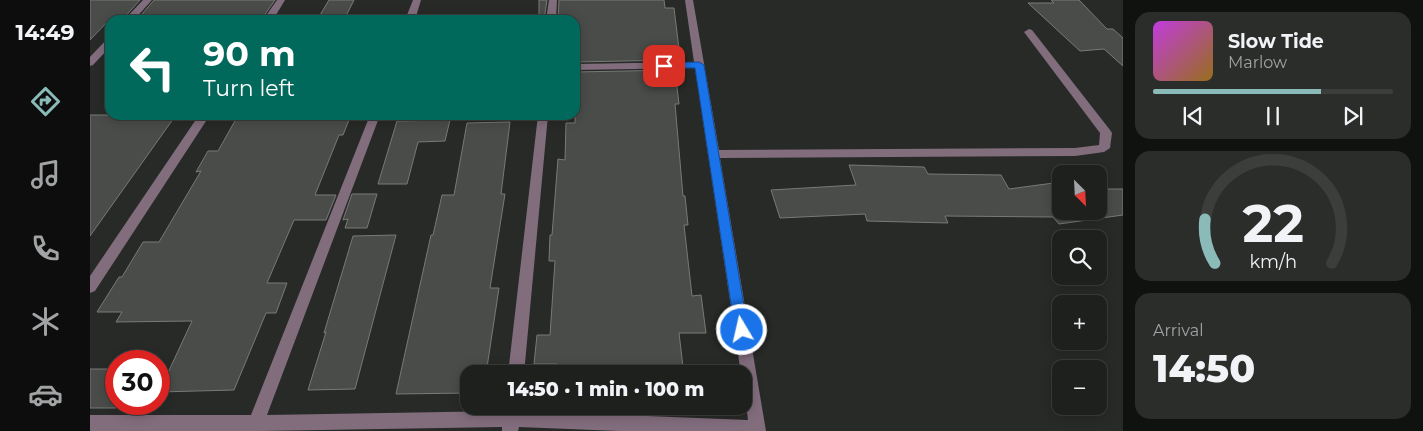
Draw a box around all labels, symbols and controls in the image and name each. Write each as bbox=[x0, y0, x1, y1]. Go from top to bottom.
text: 14:49 bbox=[16, 19, 74, 46]
text: Slow Tide bbox=[1228, 30, 1324, 53]
text: 90 m bbox=[203, 32, 296, 75]
icon: left bbox=[120, 35, 185, 100]
pin bbox=[643, 45, 685, 87]
icon: arrive bbox=[650, 52, 678, 80]
text: Marlow bbox=[1228, 53, 1287, 72]
text: Turn left bbox=[203, 75, 295, 102]
icon: directions bbox=[28, 84, 63, 119]
icon: previous bbox=[1179, 102, 1207, 130]
icon: pause bbox=[1259, 102, 1287, 130]
icon: next bbox=[1339, 102, 1367, 130]
icon: music bbox=[28, 157, 63, 192]
north arrow bbox=[1052, 165, 1108, 220]
map controls bbox=[1052, 165, 1107, 415]
text: 22 bbox=[1242, 192, 1304, 255]
button: search bbox=[1052, 230, 1107, 285]
icon: phone bbox=[28, 231, 63, 266]
text: km/h bbox=[1249, 251, 1297, 272]
button: + bbox=[1052, 295, 1107, 350]
position arrow bbox=[715, 303, 767, 355]
icon: climate bbox=[28, 304, 63, 339]
text: Arrival bbox=[1153, 321, 1203, 340]
text: 14:50 bbox=[1153, 345, 1255, 392]
speed limit sign: 30 bbox=[105, 350, 170, 415]
button: − bbox=[1052, 360, 1107, 415]
icon: car bbox=[28, 377, 63, 412]
text: 14:50 · 1 min · 100 m bbox=[508, 378, 704, 401]

